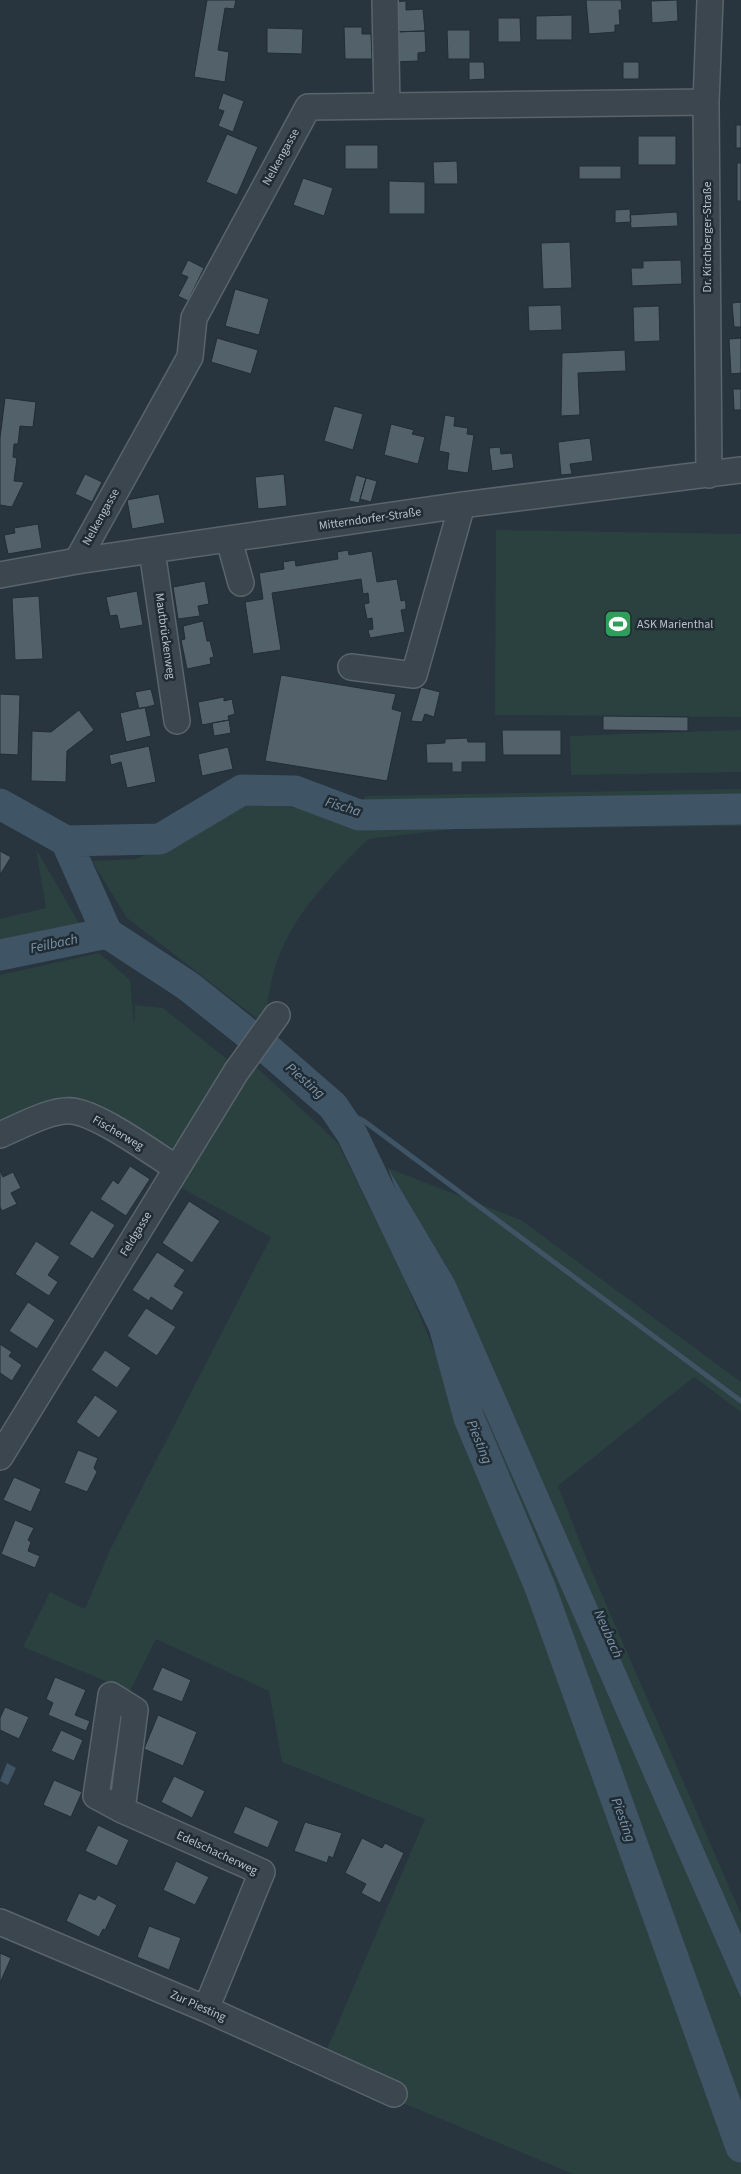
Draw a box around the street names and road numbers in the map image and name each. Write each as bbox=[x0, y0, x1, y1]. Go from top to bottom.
street label: Nelkengasse bbox=[258, 125, 304, 189]
street label: Dr. Kirchberger-Straße bbox=[699, 181, 716, 293]
street label: Nelkengasse bbox=[78, 485, 124, 549]
street label: Mitterndorfer-Straße bbox=[318, 503, 422, 535]
street label: Mautbrückenweg bbox=[151, 592, 179, 680]
street label: Fischerweg bbox=[89, 1111, 147, 1155]
street label: Feldgasse bbox=[116, 1208, 156, 1260]
street label: Edelschacherweg bbox=[174, 1827, 260, 1879]
street label: Zur Piesting bbox=[167, 1986, 229, 2026]

